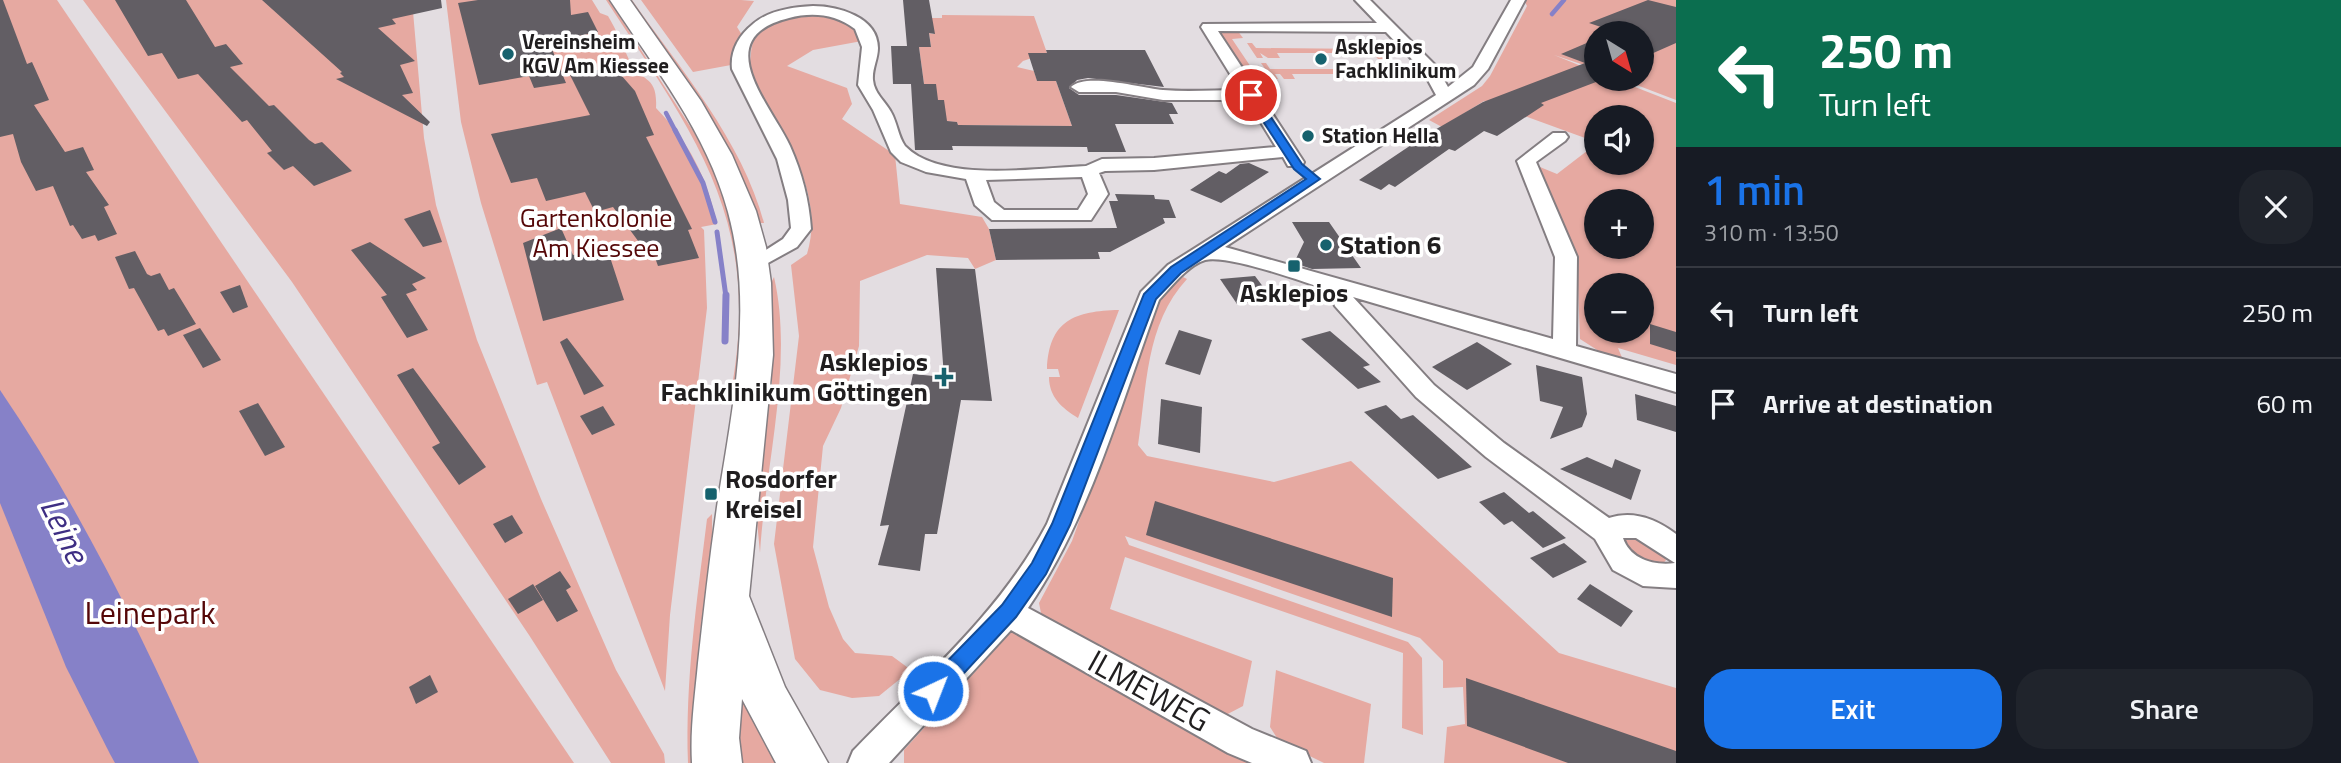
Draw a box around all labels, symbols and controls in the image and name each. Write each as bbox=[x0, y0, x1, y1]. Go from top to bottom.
text: 250 m bbox=[1819, 12, 1953, 87]
north arrow bbox=[1584, 21, 1654, 91]
map controls bbox=[1584, 21, 1654, 343]
place label: Vereinsheim KGV Am Kiessee bbox=[522, 25, 669, 81]
icon: left bbox=[1704, 28, 1795, 119]
place label: Asklepios Fachklinikum bbox=[1335, 30, 1457, 86]
marker: Vereinsheim KGV Am Kiessee bbox=[500, 46, 516, 62]
marker: Asklepios Fachklinikum bbox=[1313, 51, 1329, 67]
pin bbox=[1221, 65, 1281, 125]
icon: arrive bbox=[1232, 76, 1270, 114]
text: Turn left bbox=[1819, 80, 1931, 128]
button: sound bbox=[1584, 105, 1654, 175]
place label: Station Hella bbox=[1322, 119, 1439, 151]
marker: Station Hella bbox=[1300, 128, 1316, 144]
text: 1 min bbox=[1704, 157, 1805, 221]
button: close bbox=[2239, 170, 2313, 244]
button: + bbox=[1584, 189, 1654, 259]
park label: Gartenkolonie Am Kiessee bbox=[520, 198, 672, 267]
text: 310 m · 13:50 bbox=[1704, 215, 1839, 250]
place label: Station 6 bbox=[1340, 225, 1441, 264]
marker: Station 6 bbox=[1318, 237, 1334, 253]
marker: Asklepios bbox=[1286, 258, 1302, 274]
place label: Asklepios bbox=[1240, 273, 1348, 312]
button: − bbox=[1584, 273, 1654, 343]
text: Turn left bbox=[1763, 293, 1858, 332]
text: 250 m bbox=[2242, 293, 2313, 332]
icon: left bbox=[1704, 294, 1742, 332]
place label: Asklepios Fachklinikum Göttingen bbox=[661, 342, 928, 411]
marker: Asklepios Fachklinikum Göttingen bbox=[934, 367, 954, 387]
text: Arrive at destination bbox=[1763, 384, 1993, 423]
text: 60 m bbox=[2256, 384, 2313, 423]
icon: arrive bbox=[1704, 385, 1742, 423]
place label: Rosdorfer Kreisel bbox=[725, 459, 837, 528]
marker: Rosdorfer Kreisel bbox=[703, 486, 719, 502]
water label: Leine bbox=[28, 489, 103, 573]
park label: Leinepark bbox=[85, 588, 215, 636]
street label: ILMEWEG bbox=[1080, 637, 1219, 743]
position arrow bbox=[896, 654, 970, 728]
button: Exit bbox=[1704, 669, 2002, 749]
button: Share bbox=[2016, 669, 2313, 749]

